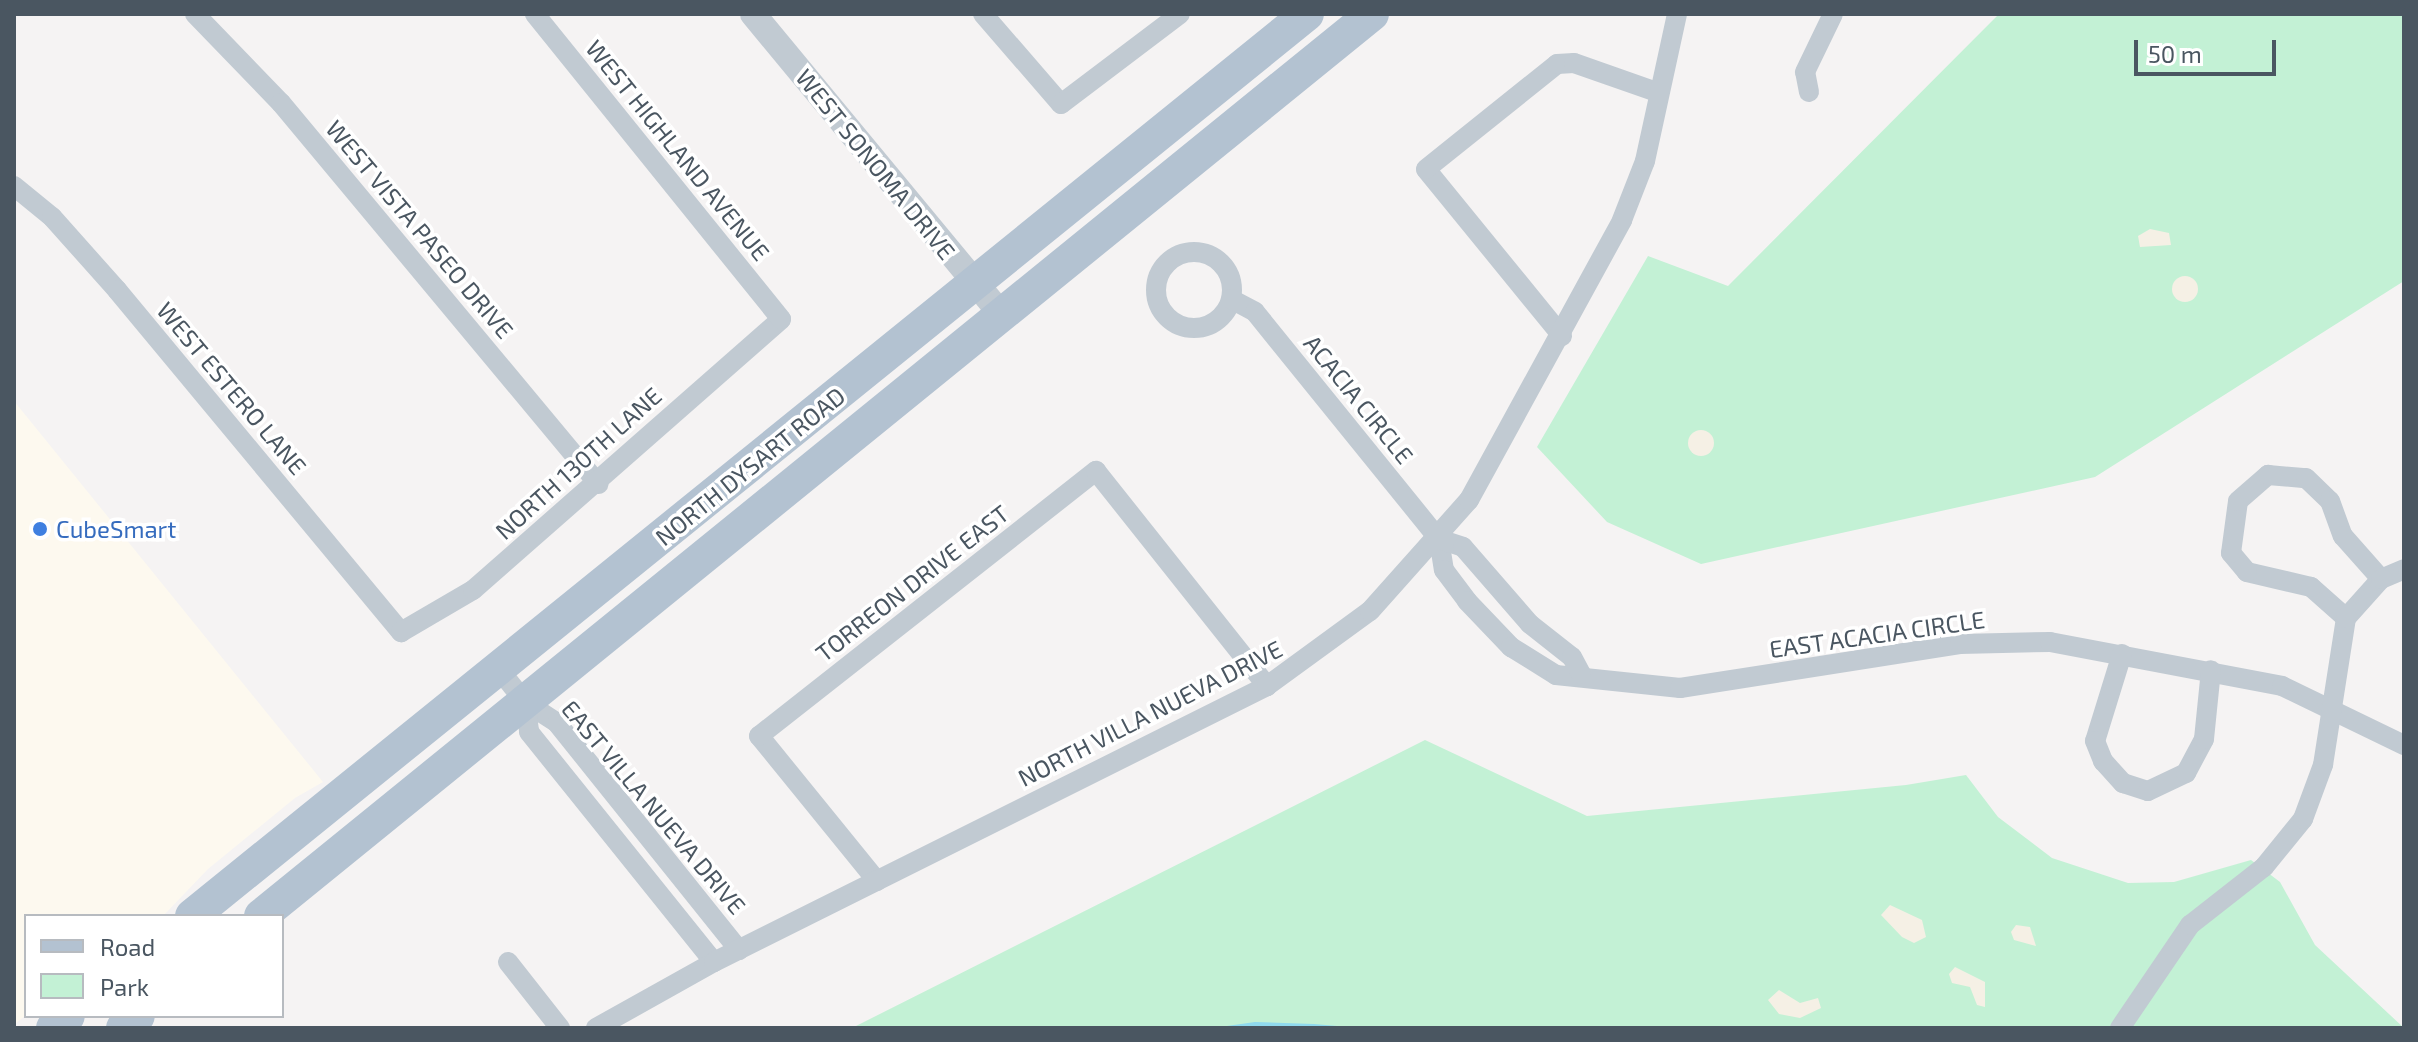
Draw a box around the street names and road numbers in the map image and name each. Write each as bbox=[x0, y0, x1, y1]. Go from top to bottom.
street label: WEST HIGHLAND AVENUE bbox=[580, 34, 776, 266]
street label: WEST SONOMA DRIVE bbox=[790, 63, 962, 265]
street label: WEST VISTA PASEO DRIVE bbox=[320, 113, 520, 345]
street label: WEST ESTERO LANE bbox=[151, 296, 313, 480]
street label: ACACIA CIRCLE bbox=[1298, 329, 1420, 469]
street label: NORTH 130TH LANE bbox=[489, 381, 667, 545]
street label: NORTH DYSART ROAD bbox=[649, 381, 851, 551]
street label: TORREON DRIVE EAST bbox=[810, 499, 1014, 667]
street label: EAST ACACIA CIRCLE bbox=[1767, 605, 1987, 663]
street label: NORTH VILLA NUEVA DRIVE bbox=[1012, 633, 1288, 793]
street label: EAST VILLA NUEVA DRIVE bbox=[555, 693, 753, 921]

